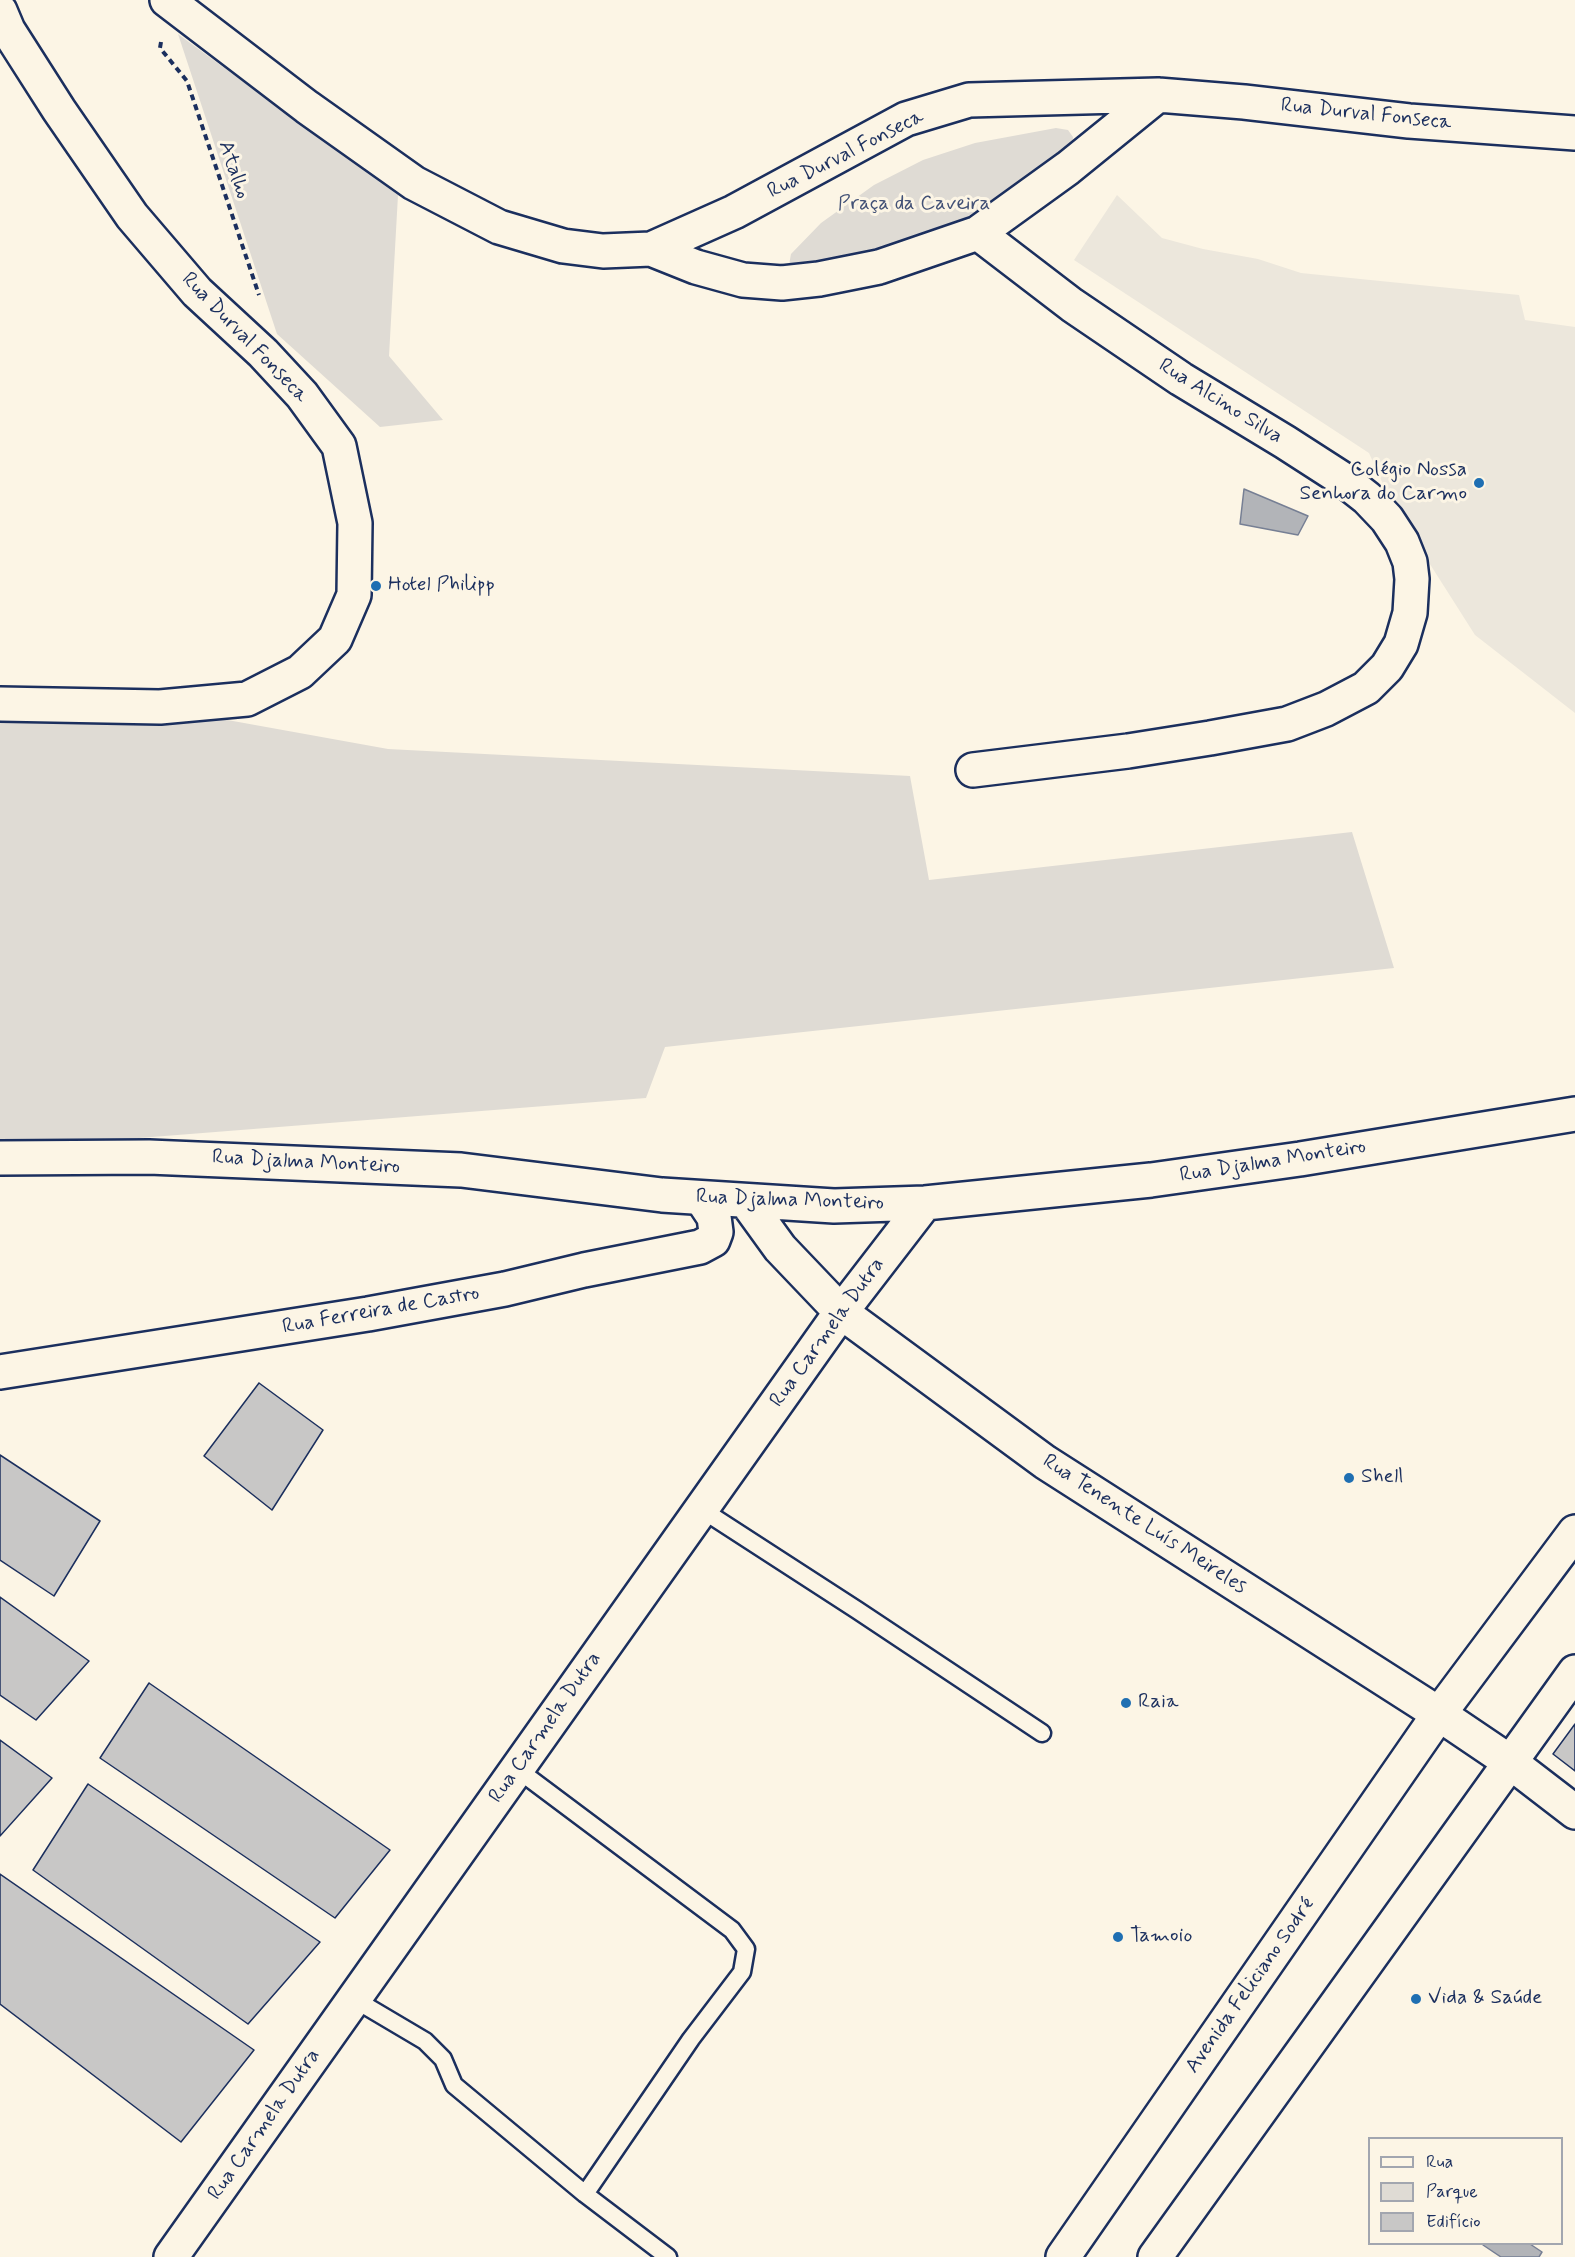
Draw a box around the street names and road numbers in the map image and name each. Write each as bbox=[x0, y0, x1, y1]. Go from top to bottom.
street label: Rua Durval Fonseca bbox=[1279, 94, 1453, 136]
street label: Rua Durval Fonseca bbox=[764, 105, 928, 205]
street label: Atalho bbox=[211, 138, 255, 202]
street label: Rua Durval Fonseca bbox=[175, 268, 313, 408]
street label: Rua Alcino Silva bbox=[1153, 354, 1287, 450]
street label: Rua Djalma Monteiro bbox=[1178, 1135, 1368, 1189]
street label: Rua Djalma Monteiro bbox=[211, 1145, 401, 1181]
street label: Rua Djalma Monteiro bbox=[696, 1185, 884, 1217]
street label: Rua Carmela Dutra bbox=[765, 1253, 891, 1413]
street label: Rua Ferreira de Castro bbox=[281, 1281, 481, 1341]
street label: Rua Tenente Luís Meireles bbox=[1037, 1450, 1251, 1600]
street label: Rua Carmela Dutra bbox=[484, 1647, 608, 1809]
street label: Avenida Feliciano Sodré bbox=[1181, 1893, 1321, 2079]
street label: Rua Carmela Dutra bbox=[203, 2044, 327, 2206]

